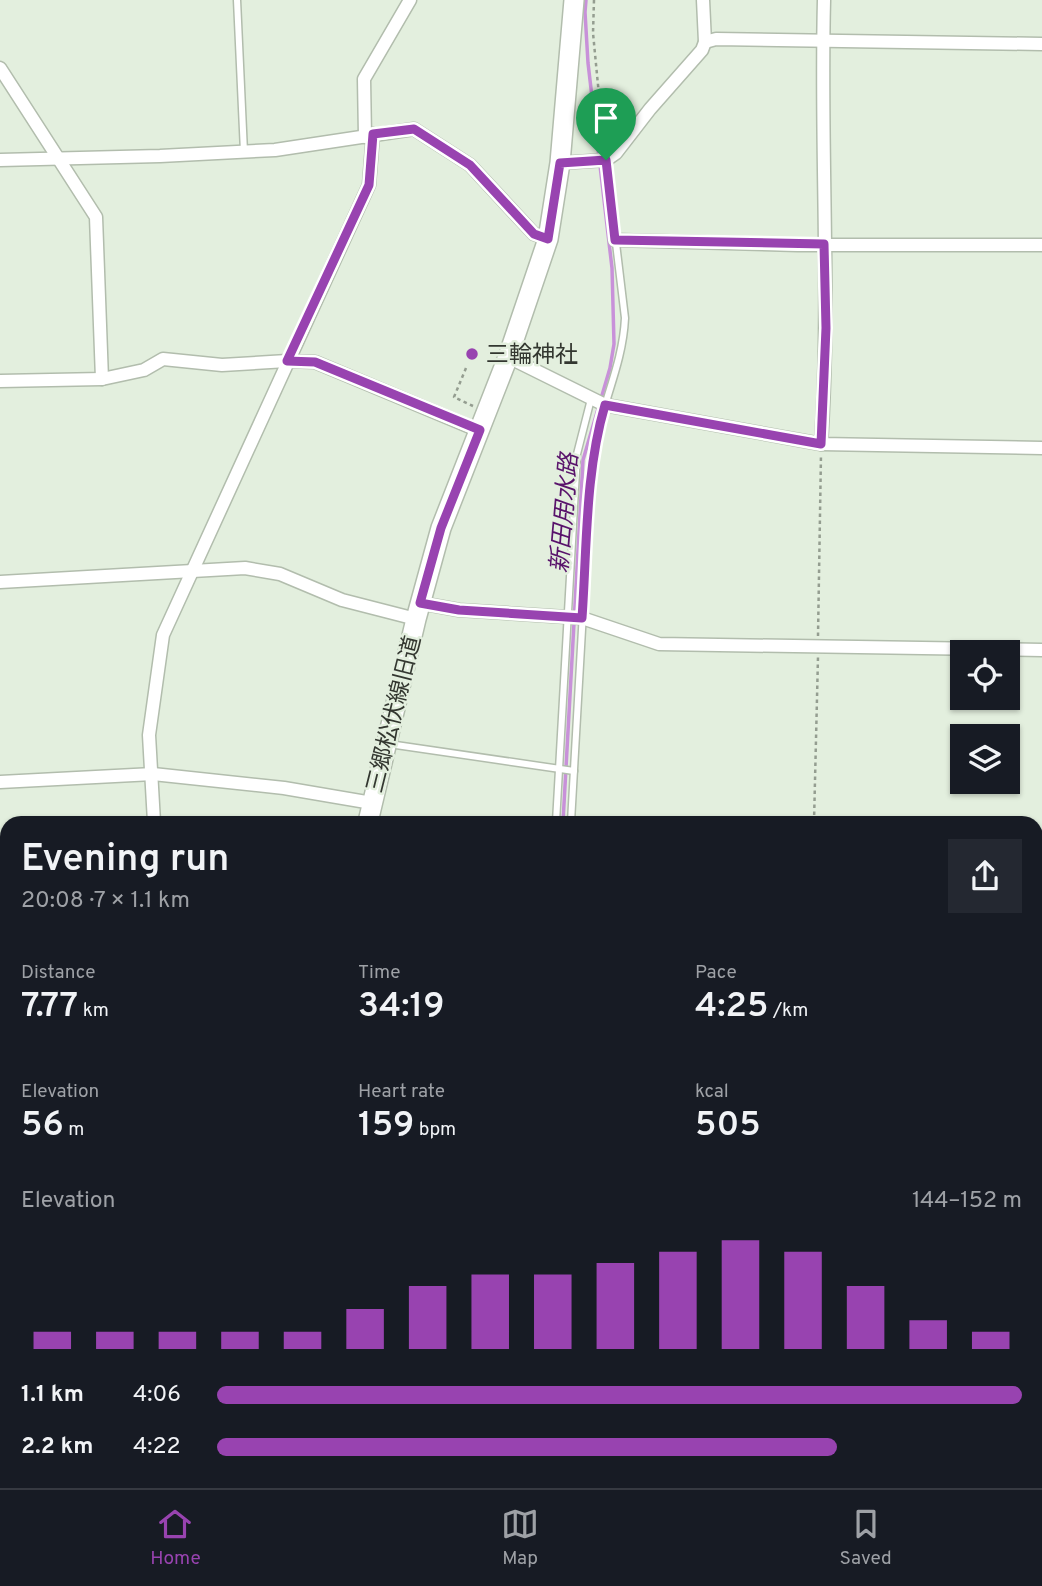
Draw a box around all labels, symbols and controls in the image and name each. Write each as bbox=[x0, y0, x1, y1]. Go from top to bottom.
pin bbox=[576, 88, 636, 160]
icon: arrive bbox=[587, 99, 625, 137]
place label: 三輪神社 bbox=[486, 342, 578, 371]
marker: 三輪神社 bbox=[464, 346, 480, 362]
water label: 新田用水路 bbox=[546, 450, 586, 574]
street label: 三郷松伏線旧道 bbox=[362, 633, 429, 796]
map controls bbox=[950, 640, 1020, 794]
button: locate bbox=[950, 640, 1020, 710]
button: layers bbox=[950, 724, 1020, 794]
text: Evening run bbox=[21, 836, 229, 885]
button: share bbox=[948, 839, 1022, 913]
text: 20:08 · 7 × 1.1 km bbox=[21, 887, 190, 916]
text: Distance bbox=[21, 961, 96, 985]
text: Time bbox=[358, 961, 401, 985]
text: Pace bbox=[695, 961, 737, 985]
text: 7.77 bbox=[21, 985, 78, 1029]
text: 34:19 bbox=[358, 985, 445, 1029]
text: 4:25 bbox=[695, 985, 768, 1029]
text: km bbox=[78, 999, 109, 1023]
text: /km bbox=[768, 999, 808, 1023]
text: Elevation bbox=[21, 1080, 99, 1104]
text: Heart rate bbox=[358, 1080, 445, 1104]
text: kcal bbox=[695, 1080, 729, 1104]
text: 56 bbox=[21, 1104, 64, 1148]
text: 159 bbox=[358, 1104, 414, 1148]
text: 505 bbox=[695, 1104, 761, 1148]
text: m bbox=[64, 1118, 84, 1142]
text: bpm bbox=[414, 1118, 456, 1142]
text: Elevation bbox=[21, 1187, 116, 1216]
text: 144–152 m bbox=[912, 1187, 1022, 1216]
text: 1.1 km bbox=[21, 1381, 84, 1410]
text: 4:06 bbox=[133, 1381, 181, 1410]
text: 2.2 km bbox=[21, 1433, 94, 1462]
text: 4:22 bbox=[133, 1433, 181, 1462]
tab: Home bbox=[150, 1505, 201, 1571]
tab: Map bbox=[501, 1505, 539, 1571]
tab: Saved bbox=[840, 1505, 892, 1571]

